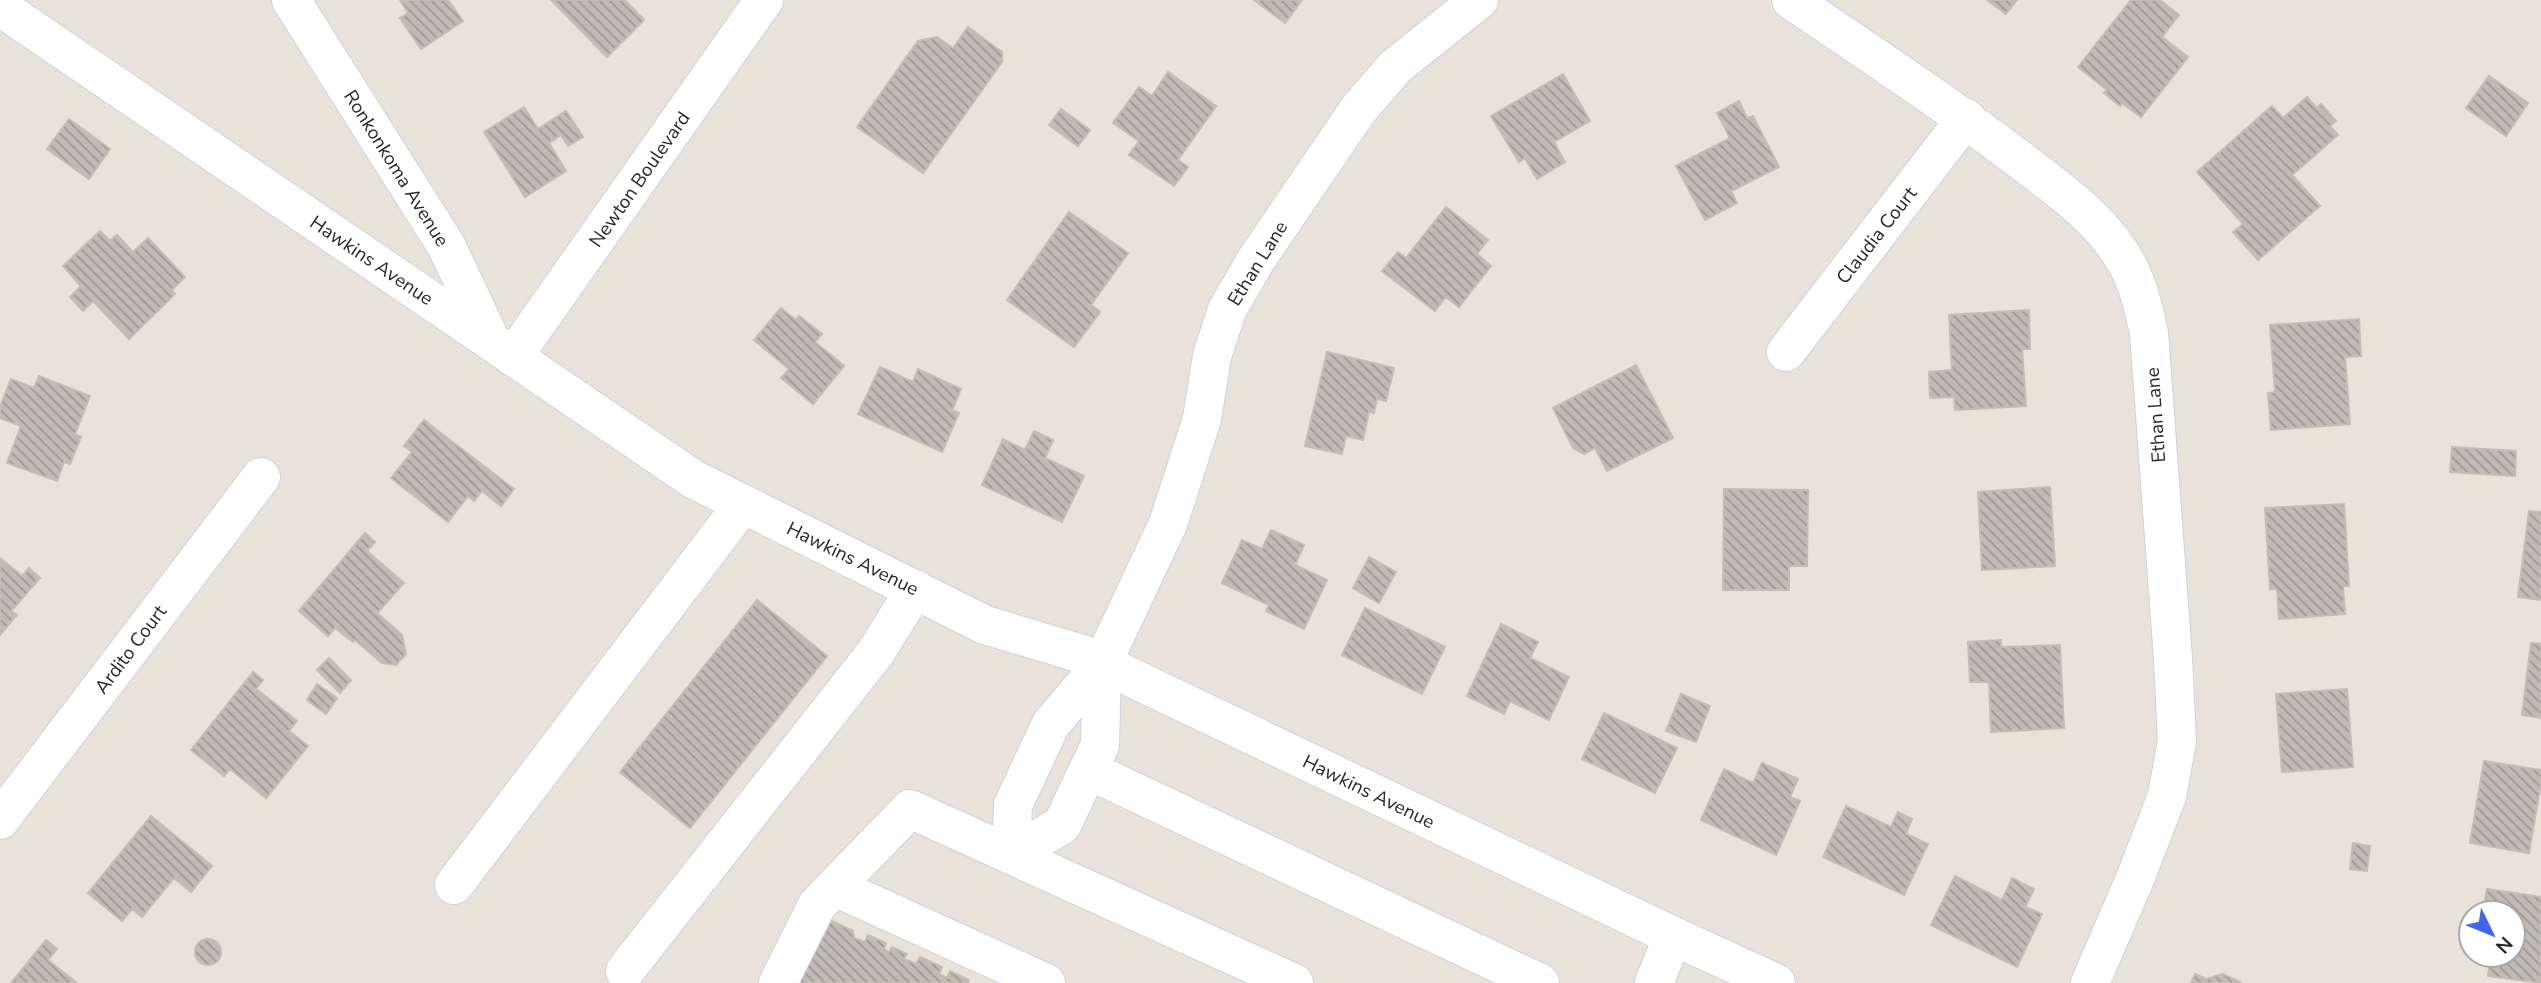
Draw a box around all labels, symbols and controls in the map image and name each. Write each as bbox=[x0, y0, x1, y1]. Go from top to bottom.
street label: Ronkonkoma Avenue bbox=[337, 85, 455, 252]
street label: Newton Boulevard bbox=[583, 107, 696, 253]
street label: Claudia Court bbox=[1831, 181, 1923, 290]
street label: Hawkins Avenue bbox=[305, 210, 438, 312]
street label: Ethan Lane bbox=[1222, 216, 1294, 311]
street label: Ethan Lane bbox=[2140, 366, 2172, 463]
street label: Hawkins Avenue bbox=[782, 516, 923, 602]
street label: Ardito Court bbox=[89, 599, 173, 699]
street label: Hawkins Avenue bbox=[1298, 749, 1439, 835]
north arrow bbox=[2457, 899, 2527, 969]
text: N bbox=[2489, 931, 2518, 959]

